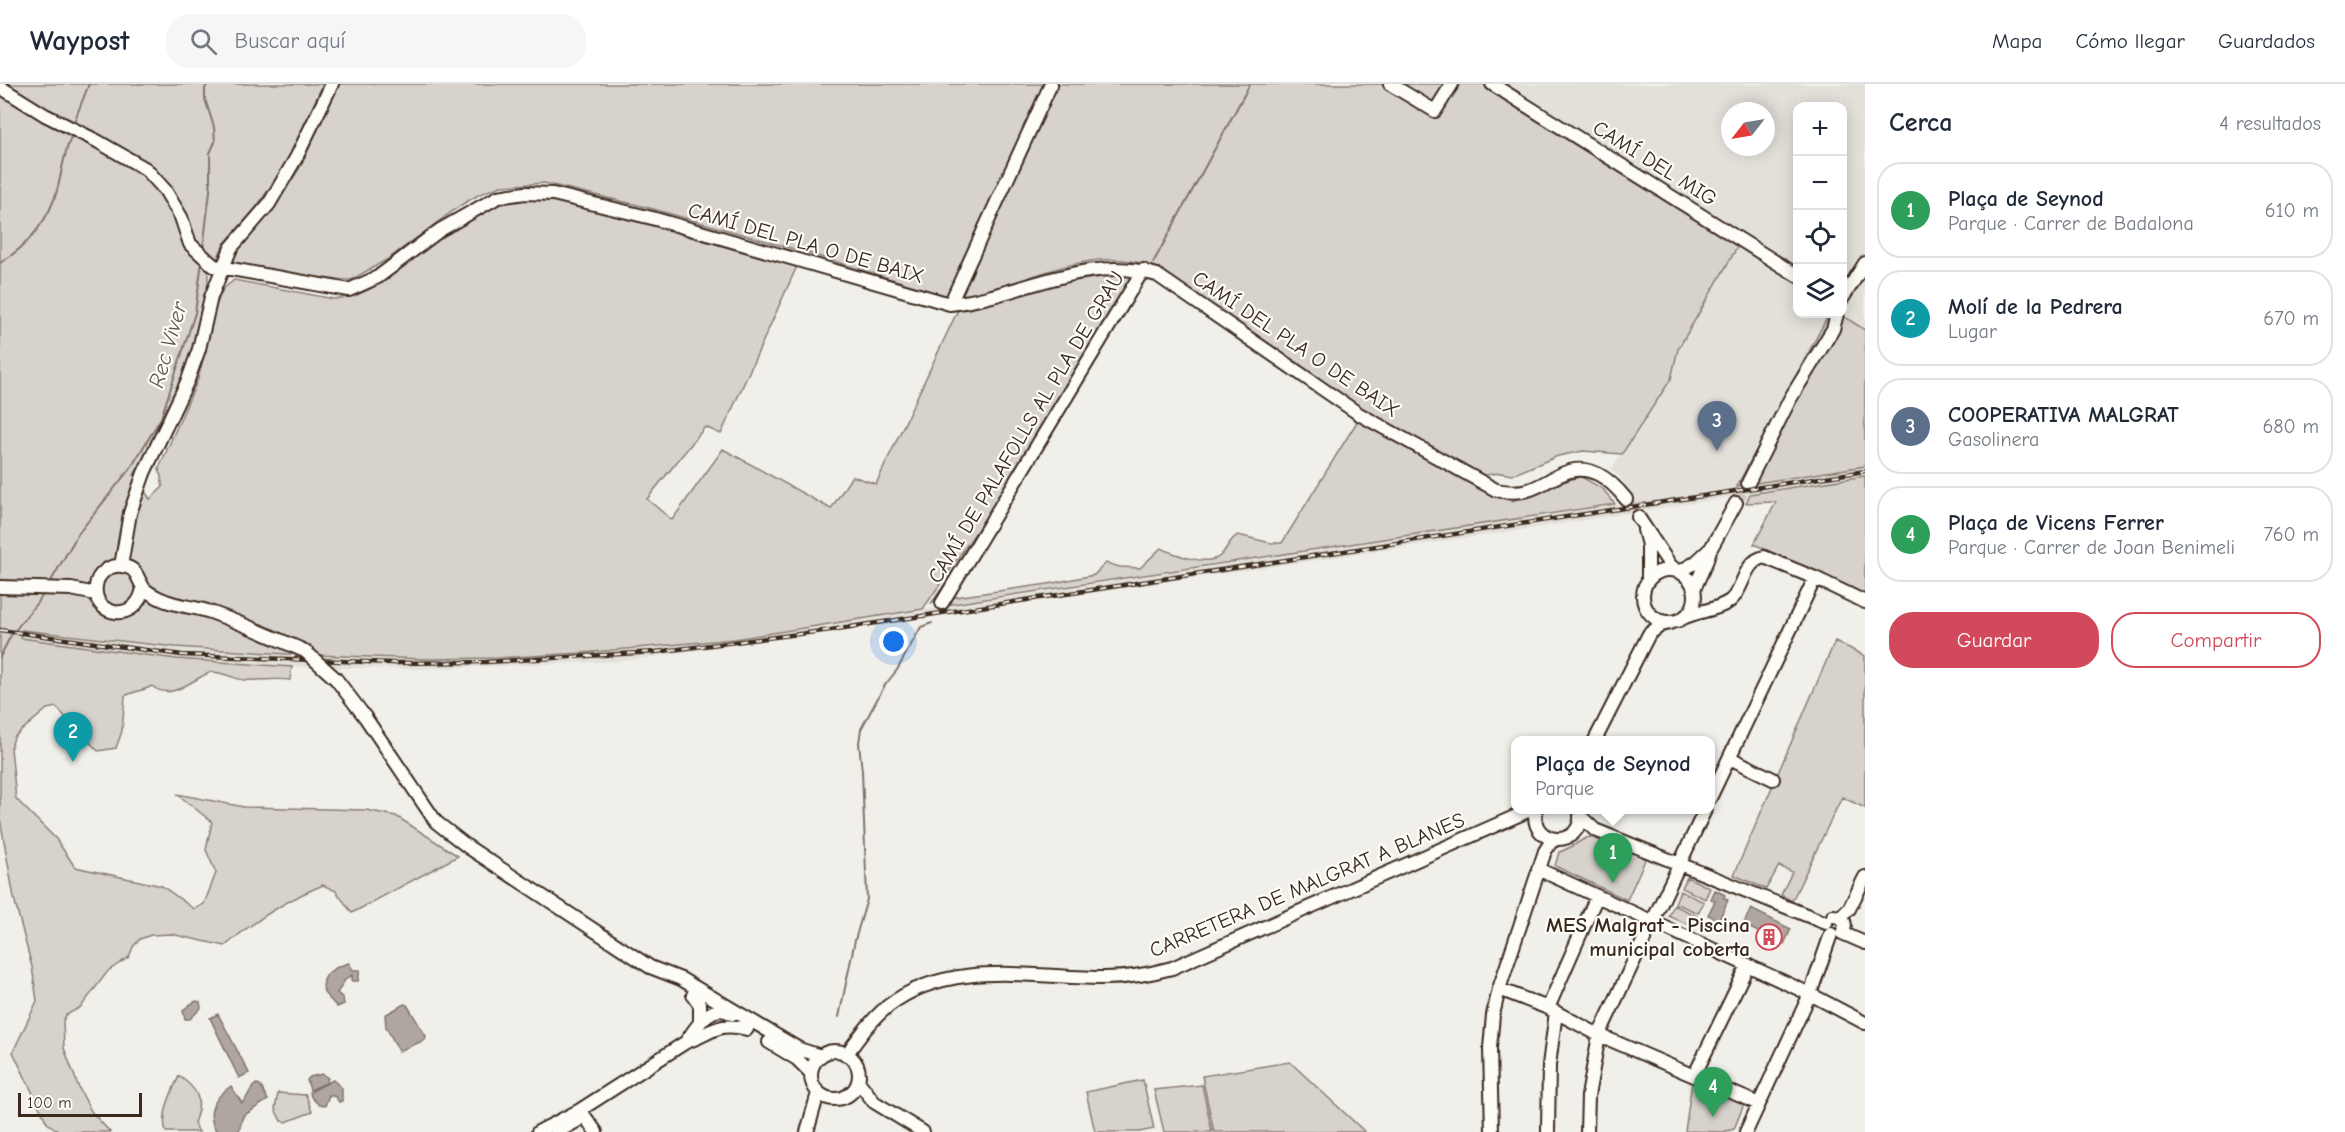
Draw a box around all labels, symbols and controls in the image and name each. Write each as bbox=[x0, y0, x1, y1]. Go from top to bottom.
search box bbox=[166, 14, 586, 68]
text: Waypost bbox=[30, 25, 130, 57]
icon: search bbox=[187, 25, 220, 58]
text: Buscar aquí bbox=[235, 28, 346, 54]
text: Mapa bbox=[1992, 29, 2042, 53]
text: Cómo llegar bbox=[2075, 29, 2185, 53]
text: Guardados bbox=[2218, 29, 2315, 53]
north arrow bbox=[1721, 102, 1775, 156]
map controls bbox=[1793, 102, 1847, 318]
button: + bbox=[1793, 102, 1847, 156]
text: Cerca bbox=[1889, 108, 1953, 138]
text: 4 resultados bbox=[2219, 112, 2321, 135]
street label: CAMÍ DEL MIG bbox=[1589, 115, 1721, 211]
button: − bbox=[1793, 156, 1847, 210]
text: Plaça de Seynod bbox=[1948, 186, 2104, 212]
street label: CAMÍ DEL PLA O DE BAIX bbox=[685, 198, 927, 288]
text: 1 bbox=[1907, 199, 1914, 222]
text: 610 m bbox=[2265, 199, 2319, 222]
button: locate bbox=[1793, 210, 1847, 264]
text: Parque · Carrer de Badalona bbox=[1948, 212, 2194, 235]
button: layers bbox=[1793, 264, 1847, 318]
street label: CAMÍ DEL PLA O DE BAIX bbox=[1188, 266, 1404, 422]
street label: CAMÍ DE PALAFOLLS AL PLA DE GRAU bbox=[923, 267, 1129, 587]
text: Molí de la Pedrera bbox=[1948, 294, 2123, 320]
water label: Rec Viver bbox=[143, 298, 193, 391]
text: 2 bbox=[1906, 307, 1915, 330]
text: 670 m bbox=[2263, 307, 2319, 330]
text: Lugar bbox=[1948, 320, 1997, 343]
pin: 3 bbox=[1698, 402, 1736, 451]
text: COOPERATIVA MALGRAT bbox=[1948, 402, 2179, 428]
text: 3 bbox=[1906, 415, 1915, 438]
text: 680 m bbox=[2262, 415, 2319, 438]
text: Gasolinera bbox=[1948, 428, 2039, 451]
text: Plaça de Vicens Ferrer bbox=[1948, 510, 2164, 536]
text: 4 bbox=[1906, 523, 1915, 546]
text: 760 m bbox=[2263, 523, 2319, 546]
text: Parque · Carrer de Joan Benimeli bbox=[1948, 536, 2235, 559]
button: Guardar bbox=[1889, 612, 2099, 668]
button: Compartir bbox=[2111, 612, 2321, 668]
your location bbox=[879, 627, 908, 656]
pin: 2 bbox=[54, 712, 92, 762]
popup bbox=[1511, 736, 1715, 814]
text: Plaça de Seynod bbox=[1535, 751, 1691, 777]
text: Parque bbox=[1535, 777, 1594, 800]
street label: CARRETERA DE MALGRAT A BLANES bbox=[1146, 808, 1468, 962]
pin: 1 bbox=[1594, 834, 1632, 883]
place label: MES Malgrat - Piscina municipal coberta bbox=[1546, 913, 1750, 961]
building icon: MES Malgrat - Piscina municipal coberta bbox=[1754, 922, 1784, 952]
pin: 4 bbox=[1694, 1068, 1732, 1117]
scale bar bbox=[18, 1090, 142, 1118]
text: 100 m bbox=[27, 1094, 71, 1112]

